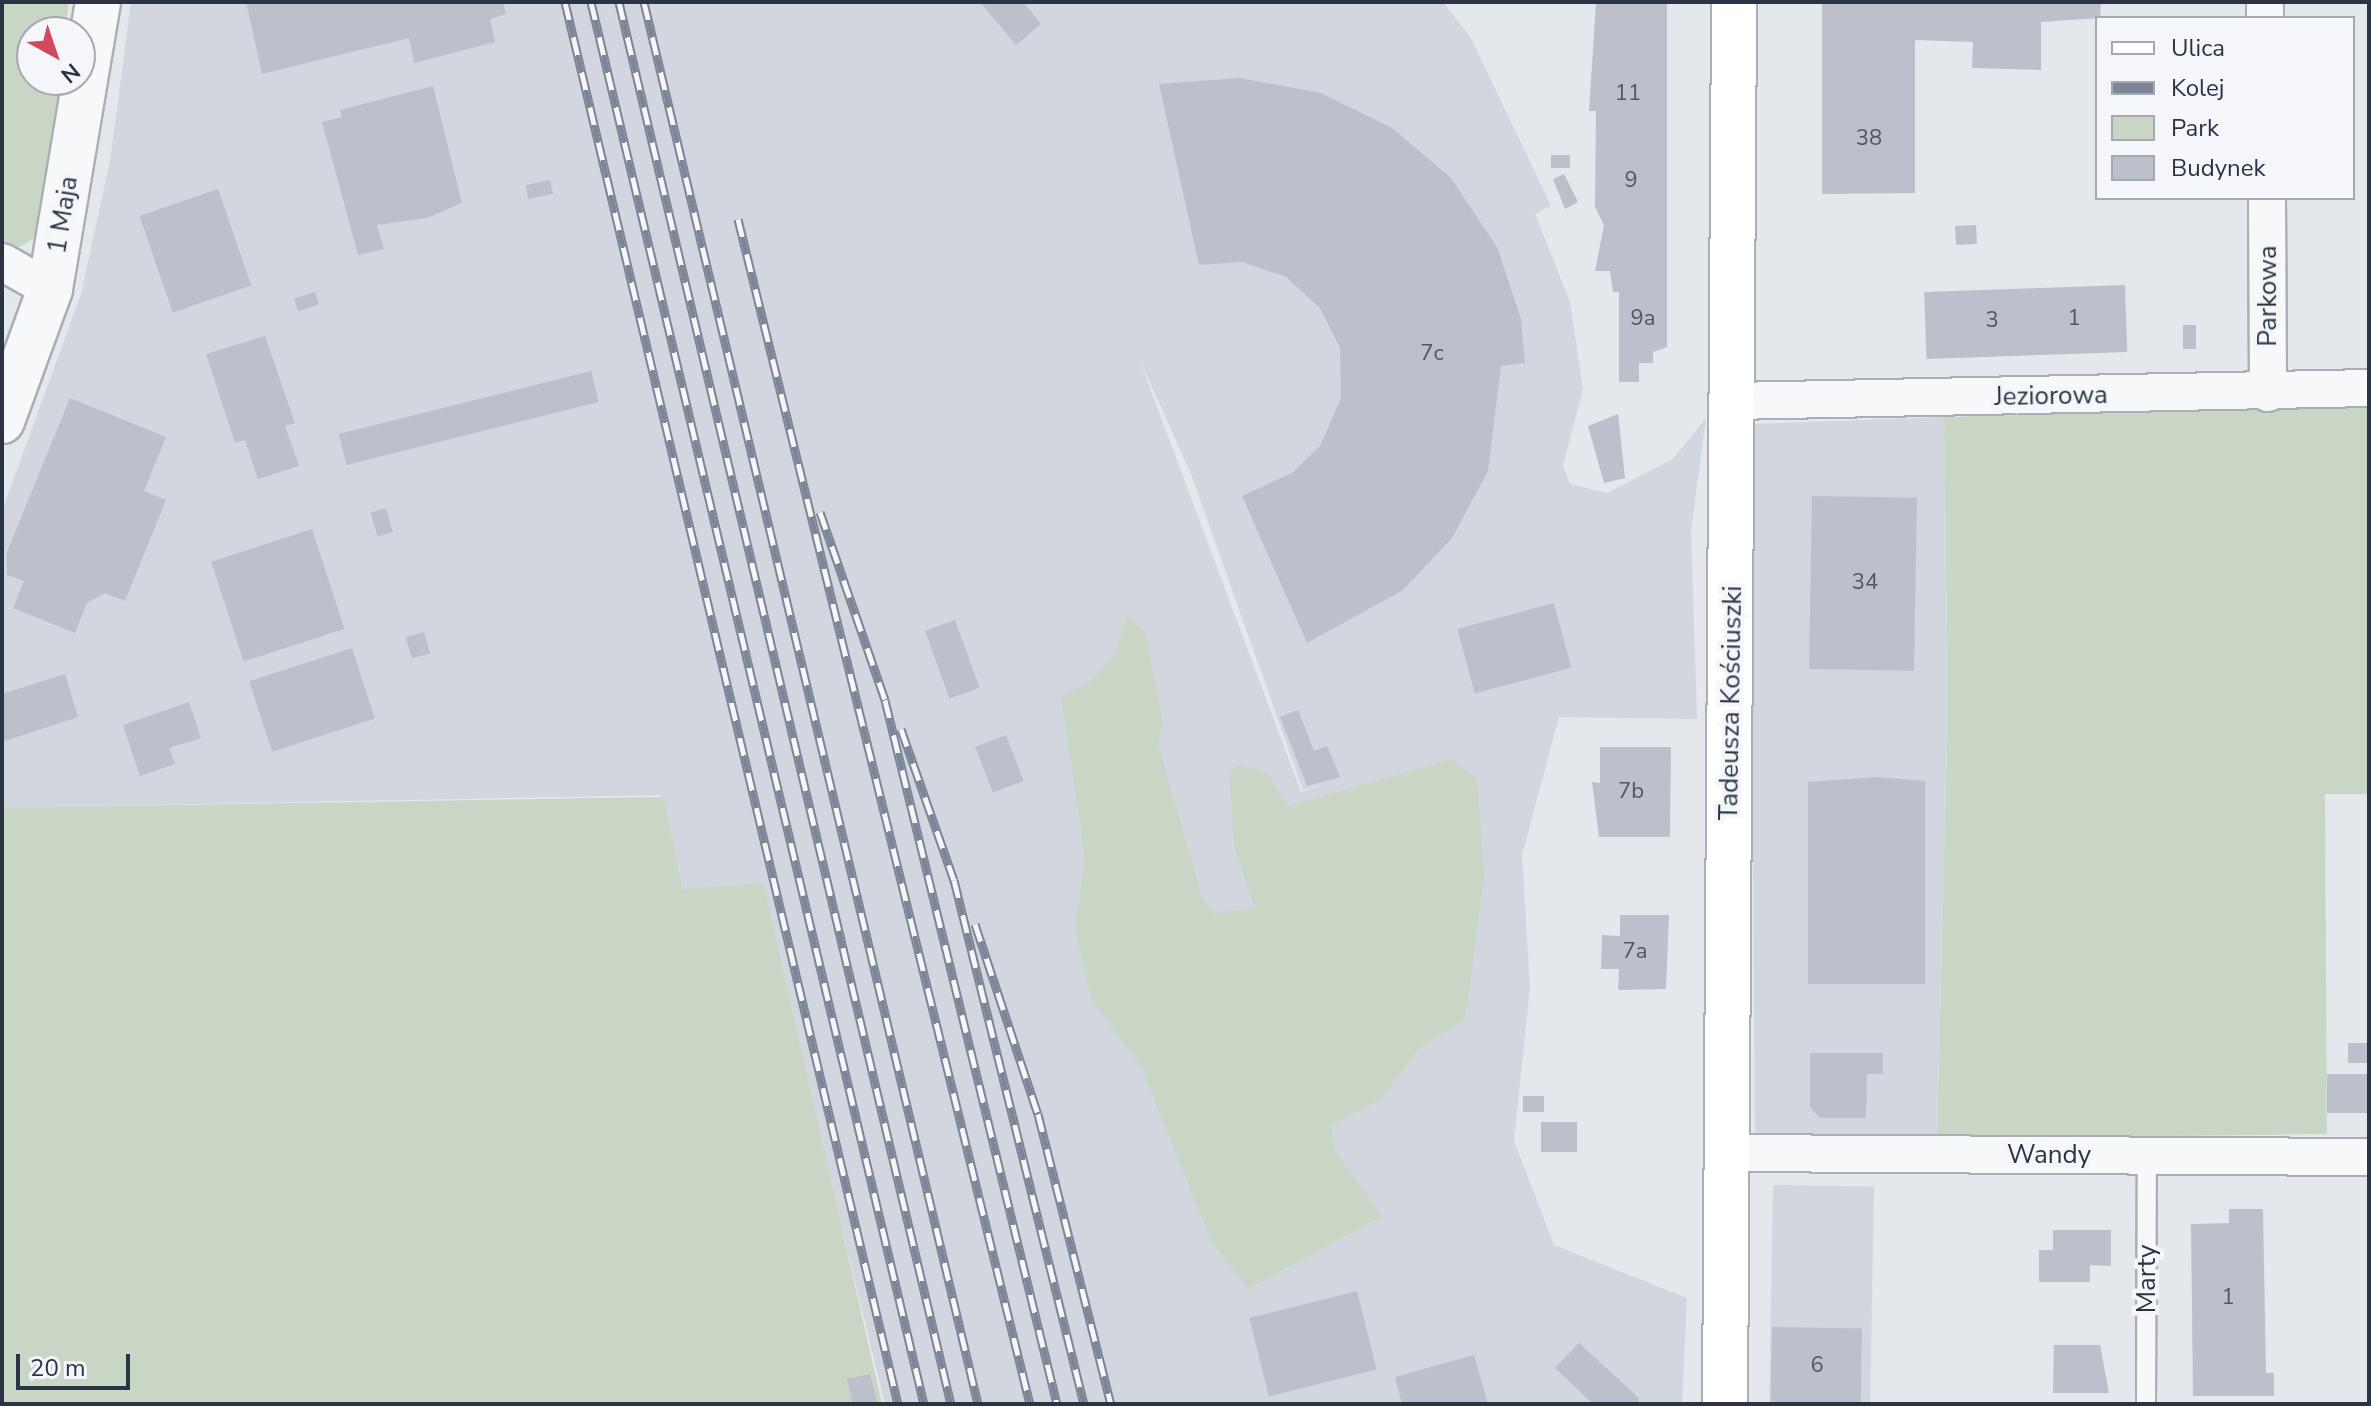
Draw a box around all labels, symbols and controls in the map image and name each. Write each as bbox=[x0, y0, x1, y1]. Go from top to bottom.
north arrow bbox=[16, 16, 96, 96]
legend bbox=[2095, 16, 2355, 200]
text: Ulica bbox=[2171, 32, 2225, 64]
text: N bbox=[54, 56, 86, 90]
text: Kolej bbox=[2171, 72, 2225, 104]
house number: 11 bbox=[1615, 81, 1641, 107]
text: Park bbox=[2171, 112, 2219, 144]
house number: 38 bbox=[1856, 126, 1882, 152]
text: Budynek bbox=[2171, 152, 2265, 184]
house number: 9 bbox=[1624, 168, 1638, 194]
street label: 1 Maja bbox=[41, 174, 85, 256]
street label: Parkowa bbox=[2252, 245, 2284, 347]
house number: 9a bbox=[1631, 306, 1655, 332]
house number: 1 bbox=[2067, 306, 2081, 332]
house number: 3 bbox=[1985, 308, 1999, 334]
house number: 7c bbox=[1420, 341, 1444, 367]
street label: Jeziorowa bbox=[1994, 379, 2108, 413]
house number: 34 bbox=[1852, 570, 1878, 596]
street label: Tadeusza Kościuszki bbox=[1713, 585, 1749, 821]
house number: 7b bbox=[1618, 779, 1644, 805]
house number: 7a bbox=[1623, 939, 1647, 965]
street label: Wandy bbox=[2007, 1139, 2091, 1171]
street label: Marty bbox=[2131, 1245, 2163, 1313]
house number: 1 bbox=[2221, 1285, 2235, 1311]
scale bar bbox=[20, 1338, 134, 1388]
text: 20 m bbox=[30, 1352, 86, 1384]
house number: 6 bbox=[1810, 1353, 1824, 1379]

